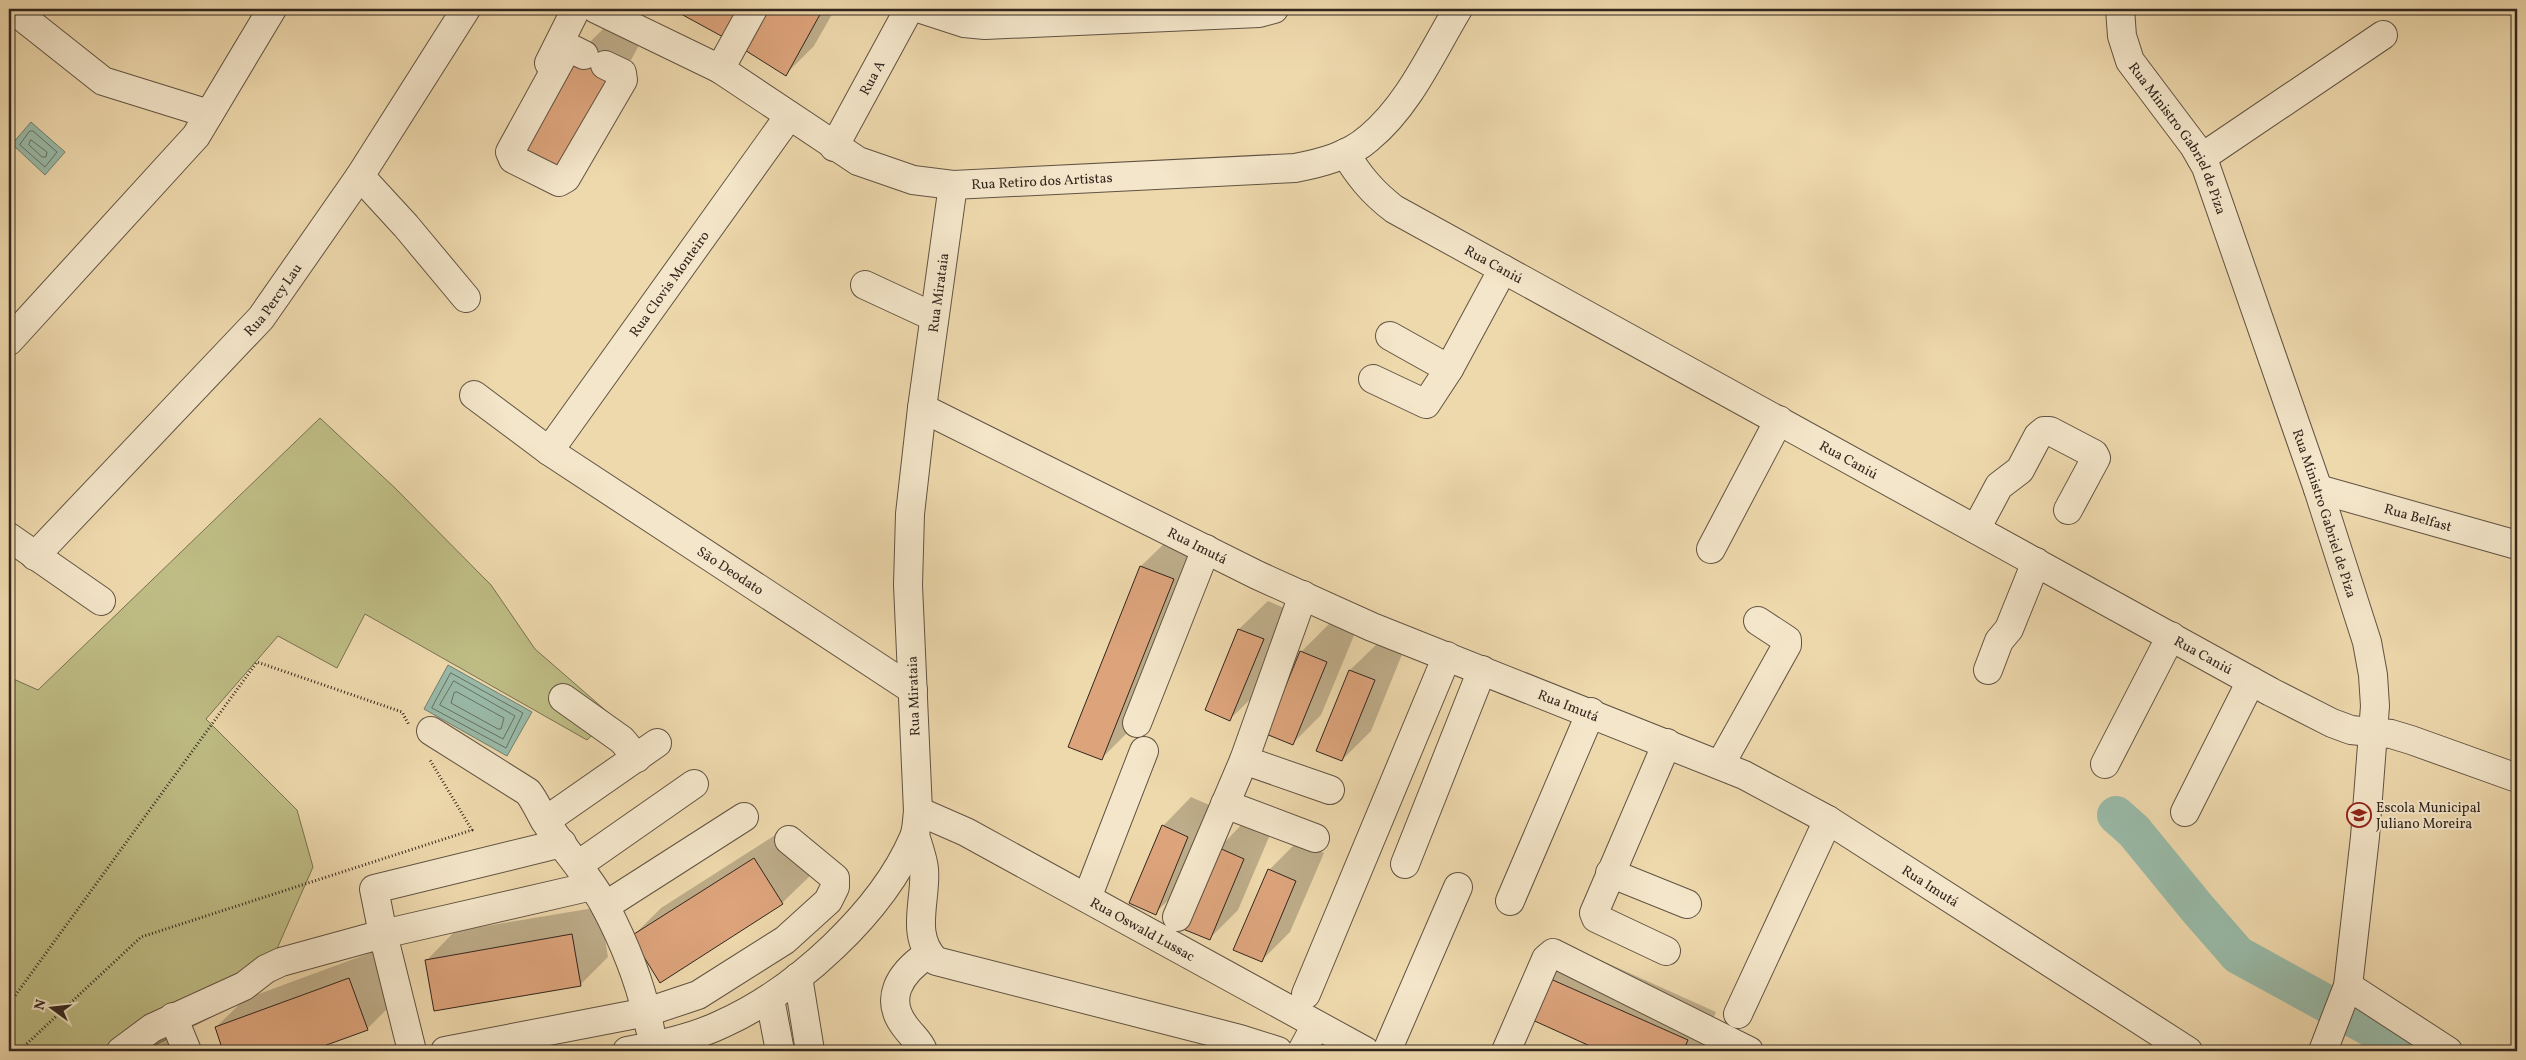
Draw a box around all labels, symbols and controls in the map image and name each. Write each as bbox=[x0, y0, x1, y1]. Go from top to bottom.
street label: Rua A bbox=[856, 57, 890, 99]
street label: Rua Ministro Gabriel de Piza bbox=[2123, 59, 2230, 217]
street label: Rua Retiro dos Artistas bbox=[971, 169, 1113, 195]
street label: Rua Clovis Monteiro bbox=[626, 228, 715, 341]
street label: Rua Caniú bbox=[1461, 242, 1526, 289]
street label: Rua Mirataia bbox=[925, 252, 954, 334]
street label: Rua Percy Lau bbox=[240, 260, 307, 341]
street label: Rua Ministro Gabriel de Piza bbox=[2287, 427, 2360, 600]
street label: Rua Caniú bbox=[1815, 437, 1881, 485]
street label: Rua Belfast bbox=[2382, 500, 2454, 537]
street label: Rua Imutá bbox=[1164, 524, 1230, 570]
street label: São Deodato bbox=[693, 543, 767, 600]
street label: Rua Caniú bbox=[2170, 632, 2235, 680]
street label: Rua Mirataia bbox=[904, 656, 925, 736]
street label: Rua Imutá bbox=[1534, 686, 1601, 727]
place label: Escola Municipal Juliano Moreira bbox=[2376, 799, 2481, 834]
school or university icon: Escola Municipal Juliano Moreira bbox=[2346, 802, 2372, 828]
street label: Rua Imutá bbox=[1897, 862, 1962, 912]
street label: Rua Oswald Lussac bbox=[1086, 894, 1198, 967]
north arrow bbox=[28, 982, 78, 1032]
text: N bbox=[30, 998, 51, 1012]

